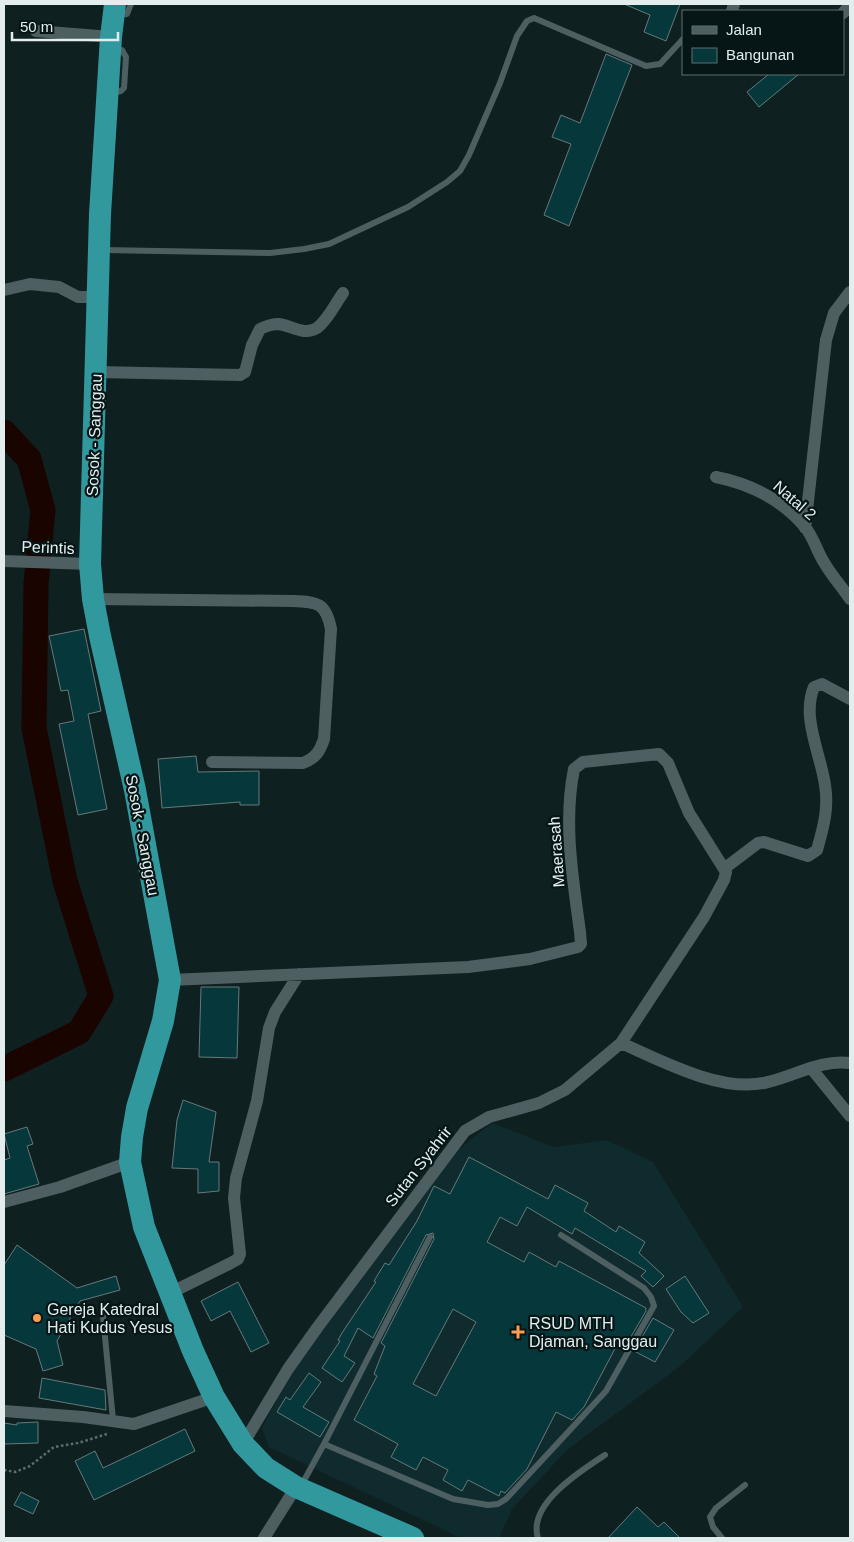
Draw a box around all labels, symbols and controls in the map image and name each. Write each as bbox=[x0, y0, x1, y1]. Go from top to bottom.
scale bar bbox=[12, 10, 119, 42]
legend bbox=[682, 10, 844, 75]
text: 50 m bbox=[20, 18, 53, 35]
text: Jalan bbox=[726, 21, 762, 38]
text: Bangunan bbox=[726, 46, 794, 63]
street label: Sosok - Sanggau bbox=[84, 373, 105, 497]
street label: Natal 2 bbox=[770, 477, 819, 523]
street label: Perintis bbox=[21, 538, 75, 557]
street label: Sosok - Sanggau bbox=[122, 773, 163, 897]
street label: Maerasah bbox=[546, 816, 567, 888]
street label: Sutan Syahrir bbox=[382, 1122, 455, 1210]
place label: Gereja Katedral Hati Kudus Yesus bbox=[47, 1301, 172, 1336]
marker: Gereja Katedral Hati Kudus Yesus bbox=[31, 1312, 43, 1324]
place label: RSUD MTH Djaman, Sanggau bbox=[529, 1315, 657, 1350]
marker: RSUD MTH Djaman, Sanggau bbox=[511, 1325, 525, 1339]

